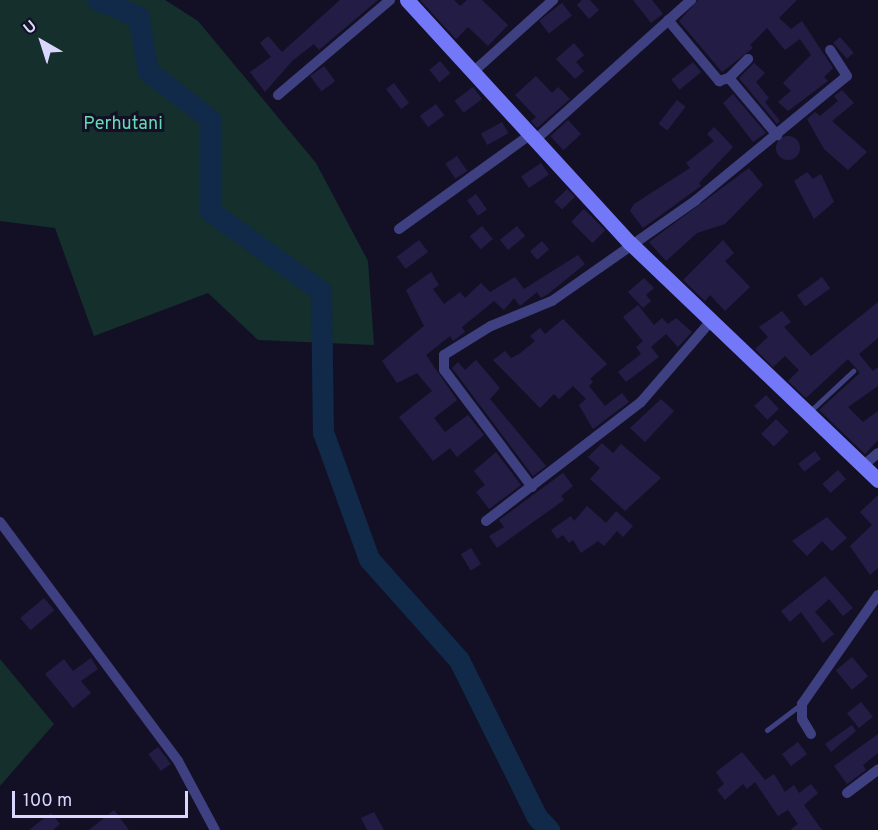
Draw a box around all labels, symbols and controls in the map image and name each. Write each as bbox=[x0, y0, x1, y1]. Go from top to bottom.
north arrow bbox=[12, 12, 72, 72]
text: U bbox=[20, 17, 41, 39]
park label: Perhutani bbox=[83, 114, 163, 136]
scale bar bbox=[15, 779, 190, 817]
text: 100 m bbox=[23, 790, 72, 813]

